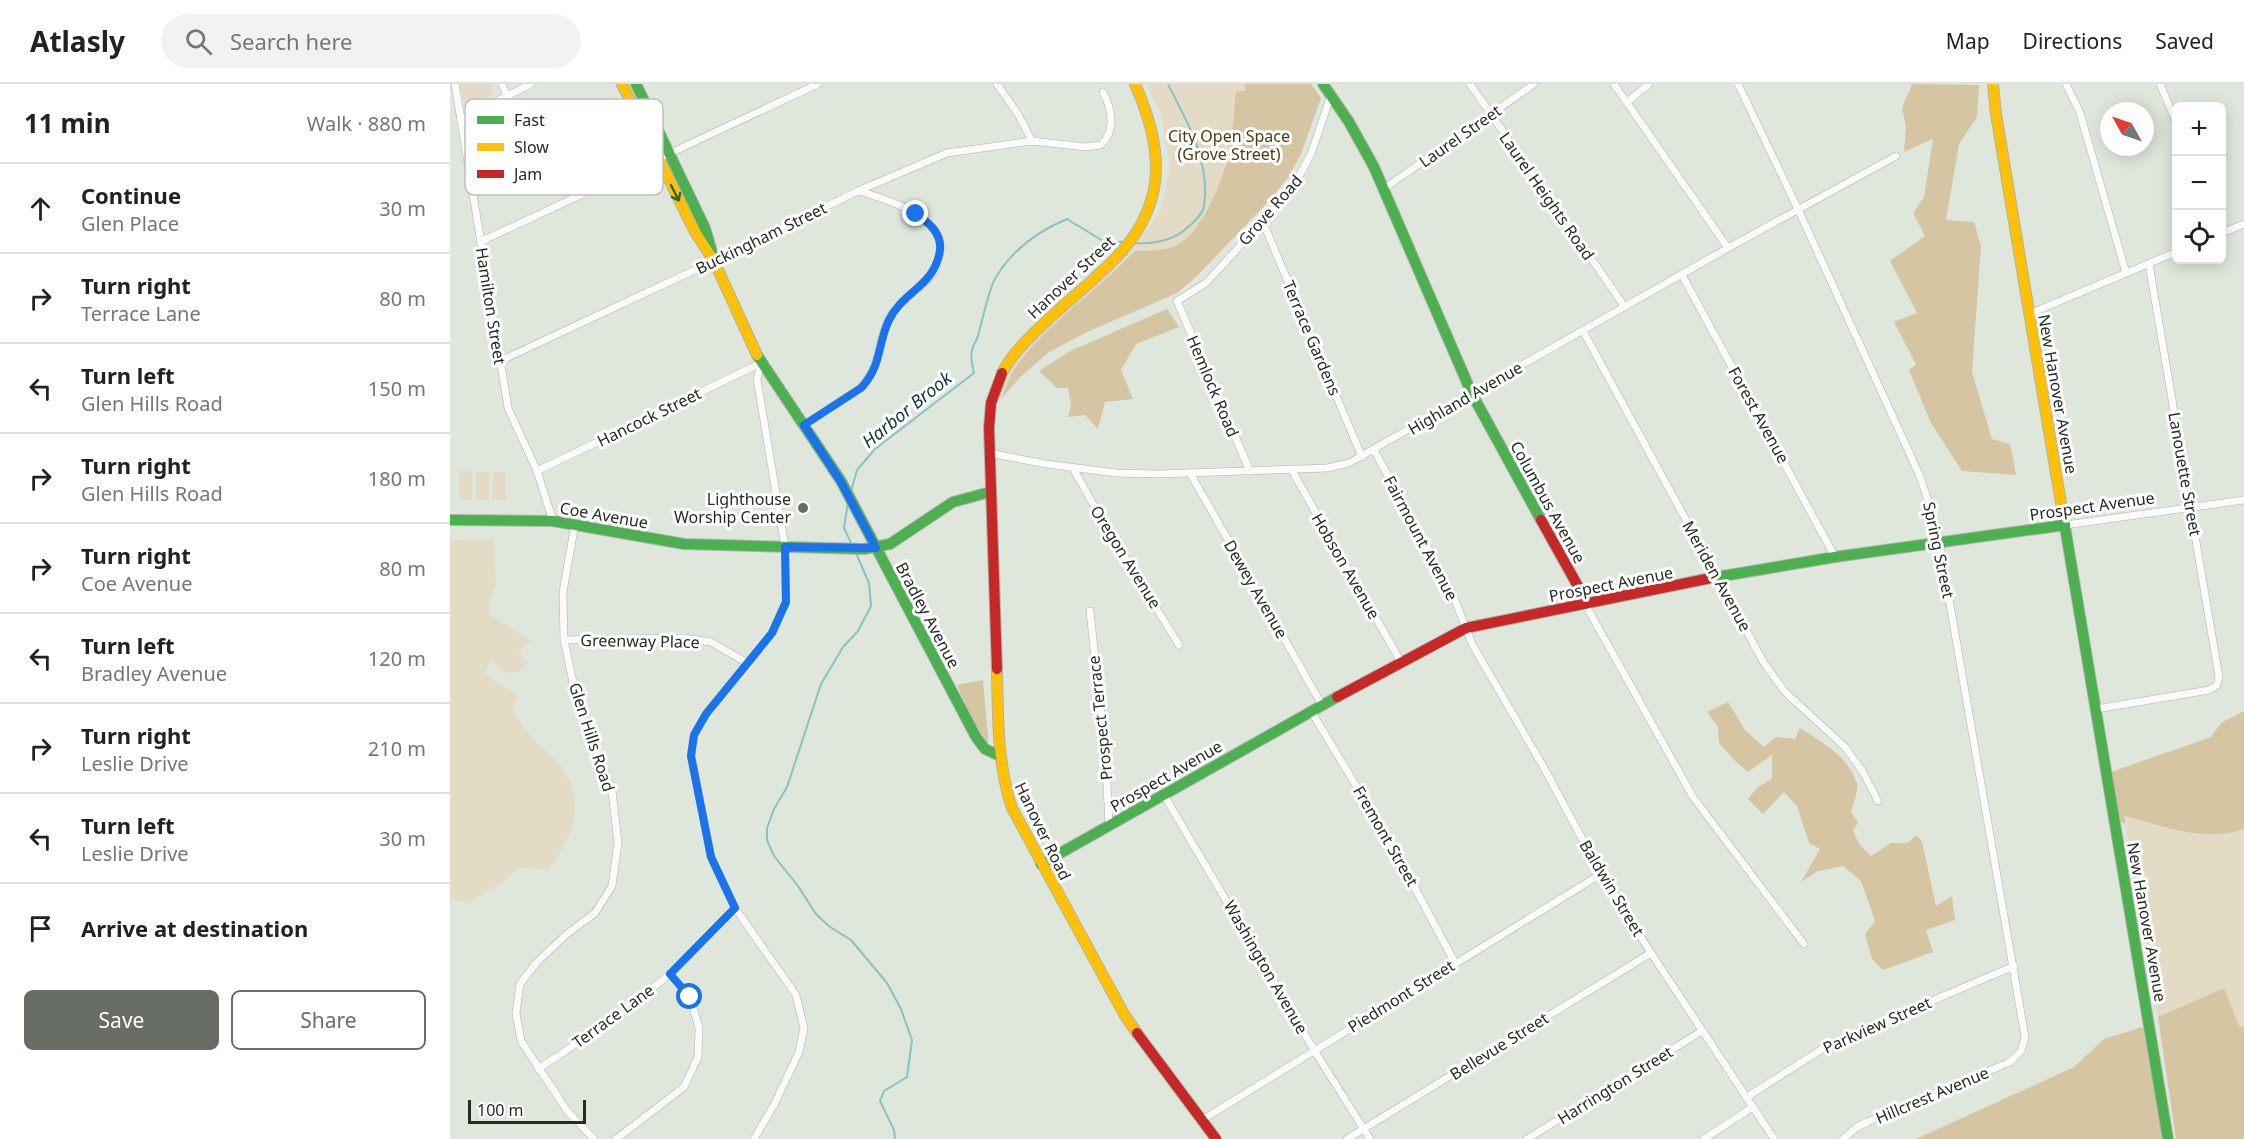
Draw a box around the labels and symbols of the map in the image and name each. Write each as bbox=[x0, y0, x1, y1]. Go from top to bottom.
legend bbox=[465, 99, 663, 195]
street label: Laurel Street bbox=[1415, 99, 1506, 172]
north arrow bbox=[2100, 102, 2154, 156]
text: Fast bbox=[514, 109, 545, 131]
park label: City Open Space (Grove Street) bbox=[1168, 125, 1290, 165]
street label: Laurel Heights Road bbox=[1495, 128, 1599, 264]
text: Slow bbox=[514, 136, 549, 158]
text: Jam bbox=[512, 163, 542, 185]
street label: Grove Road bbox=[1233, 170, 1307, 250]
one-way arrow bbox=[670, 184, 681, 202]
street label: Buckingham Street bbox=[692, 197, 830, 279]
route end bbox=[902, 200, 928, 226]
street label: Hanover Street bbox=[1022, 230, 1120, 323]
street label: Hamilton Street bbox=[471, 246, 511, 366]
street label: Terrace Gardens bbox=[1278, 277, 1346, 399]
street label: New Hanover Avenue bbox=[2033, 312, 2083, 476]
street label: Hemlock Road bbox=[1182, 332, 1244, 440]
street label: Highland Avenue bbox=[1404, 356, 1526, 440]
street label: Forest Avenue bbox=[1723, 363, 1795, 467]
water label: Harbor Brook bbox=[857, 365, 957, 453]
street label: Hancock Street bbox=[593, 382, 705, 452]
street label: Lanouette Street bbox=[2163, 410, 2207, 538]
street label: Columbus Avenue bbox=[1505, 437, 1591, 567]
street label: Fairmount Avenue bbox=[1379, 472, 1463, 604]
street label: Prospect Avenue bbox=[2028, 486, 2156, 526]
place label: Lighthouse Worship Center bbox=[674, 488, 791, 528]
street label: Coe Avenue bbox=[558, 496, 650, 534]
street label: Spring Street bbox=[1918, 500, 1960, 600]
marker: Lighthouse Worship Center bbox=[796, 501, 810, 515]
street label: Oregon Avenue bbox=[1086, 501, 1166, 613]
street label: Hobson Avenue bbox=[1307, 509, 1385, 623]
street label: Meriden Avenue bbox=[1677, 517, 1757, 635]
street label: Dewey Avenue bbox=[1219, 536, 1293, 642]
street label: Bradley Avenue bbox=[891, 558, 965, 672]
street label: Prospect Avenue bbox=[1547, 561, 1675, 607]
street label: Greenway Place bbox=[580, 629, 700, 653]
street label: Prospect Terrace bbox=[1083, 655, 1117, 781]
street label: Glen Hills Road bbox=[564, 680, 620, 794]
street label: Prospect Avenue bbox=[1106, 735, 1226, 817]
street label: Hanover Road bbox=[1010, 778, 1076, 884]
street label: Fremont Street bbox=[1348, 782, 1424, 891]
street label: Baldwin Street bbox=[1575, 836, 1650, 940]
street label: New Hanover Avenue bbox=[2122, 840, 2172, 1004]
street label: Washington Avenue bbox=[1219, 896, 1313, 1038]
street label: Piedmont Street bbox=[1344, 954, 1459, 1038]
street label: Terrace Lane bbox=[568, 979, 658, 1053]
route start bbox=[676, 983, 702, 1009]
street label: Parkview Street bbox=[1819, 991, 1935, 1059]
street label: Bellevue Street bbox=[1446, 1007, 1553, 1085]
street label: Harrington Street bbox=[1553, 1041, 1677, 1129]
street label: Hillcrest Avenue bbox=[1872, 1061, 1992, 1129]
scale bar bbox=[468, 1097, 586, 1124]

